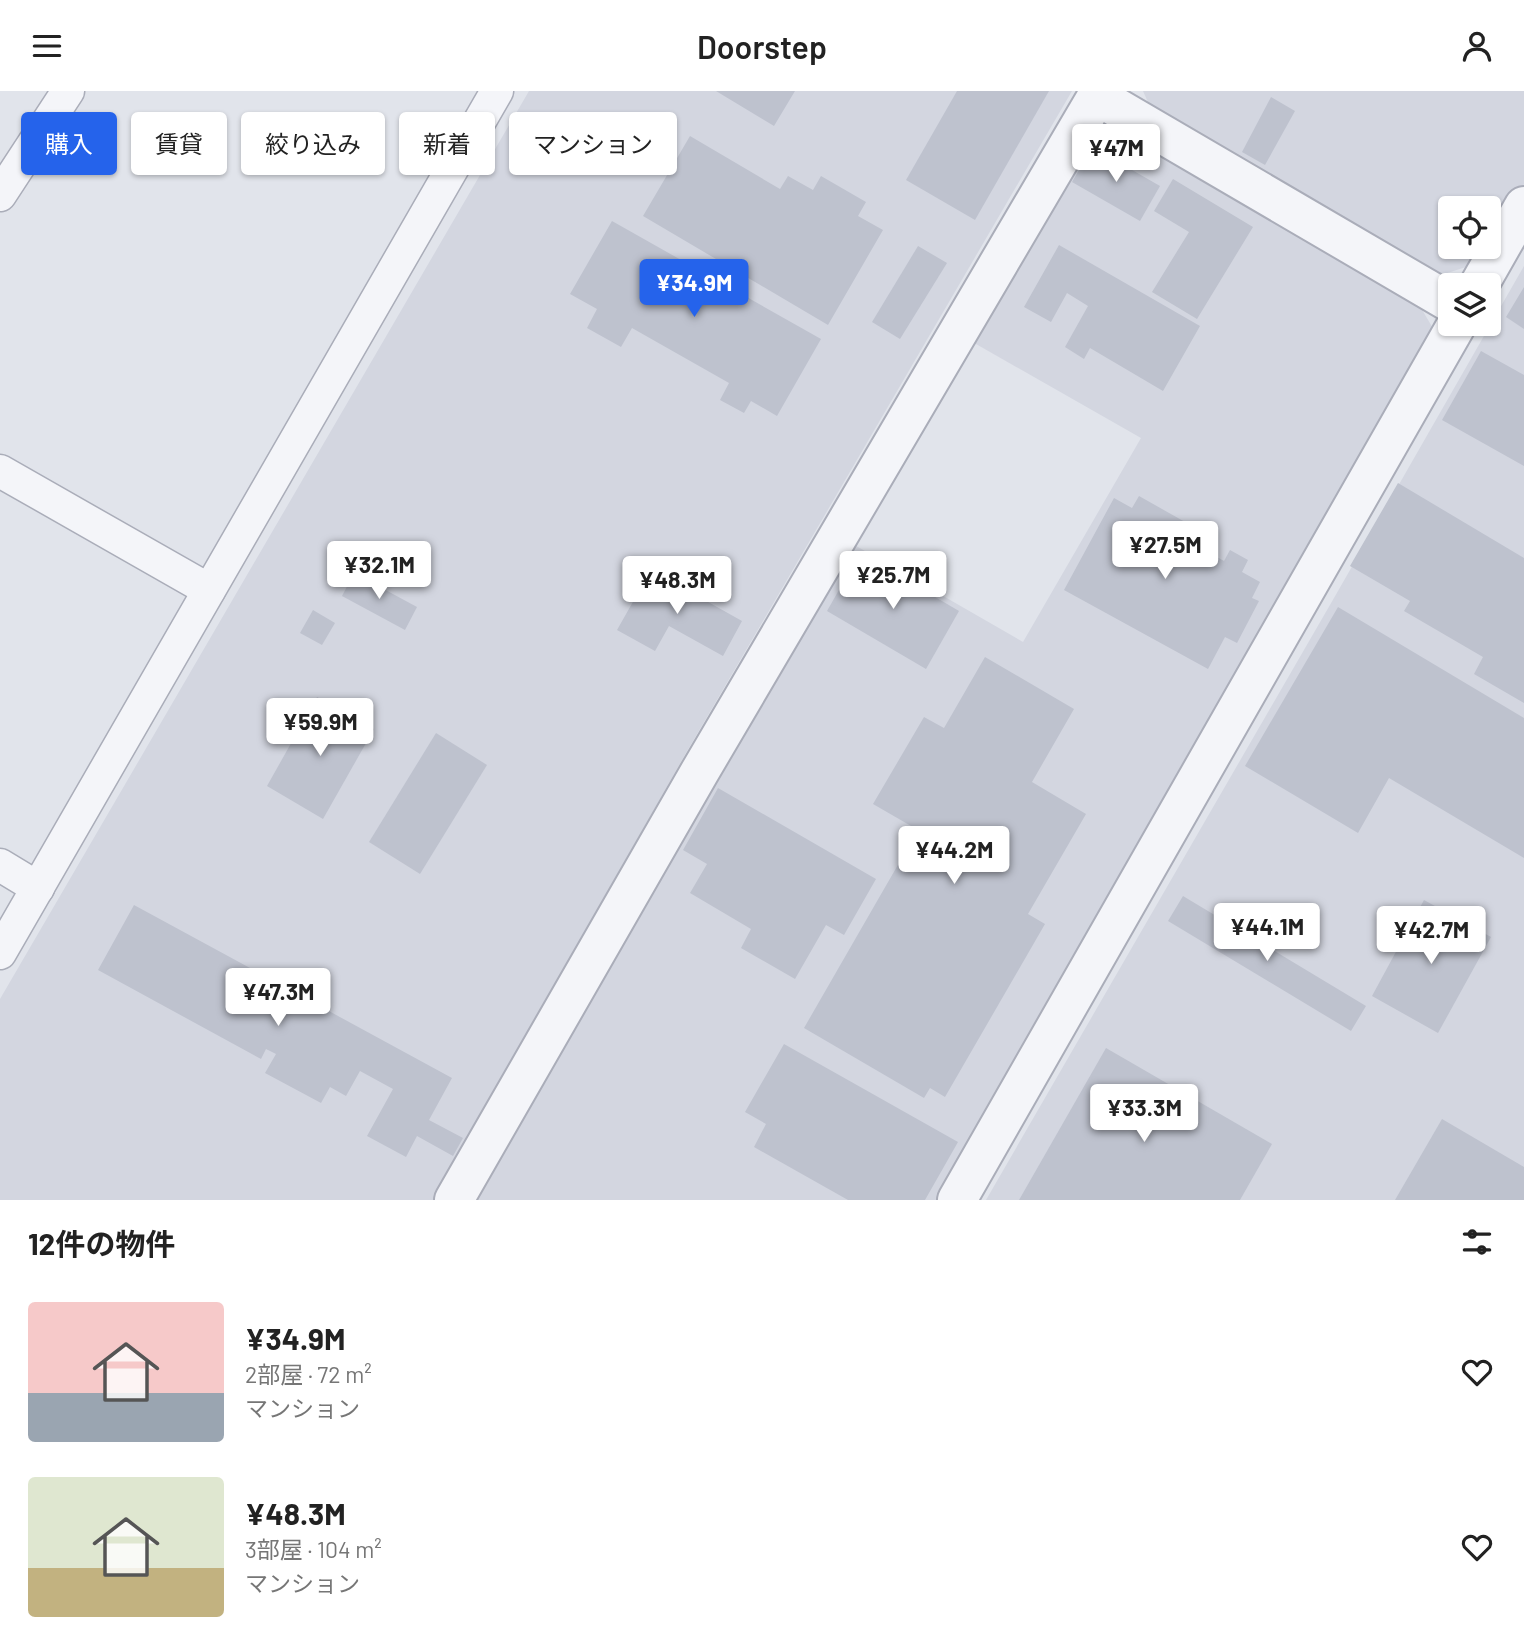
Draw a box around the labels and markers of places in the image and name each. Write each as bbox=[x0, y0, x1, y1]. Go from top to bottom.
pin: ¥47M bbox=[1075, 125, 1157, 184]
pin: ¥34.9M bbox=[637, 259, 751, 319]
pin: ¥27.5M bbox=[1108, 521, 1222, 581]
pin: ¥32.1M bbox=[322, 541, 436, 601]
pin: ¥25.7M bbox=[836, 552, 950, 611]
pin: ¥48.3M bbox=[620, 557, 734, 616]
pin: ¥59.9M bbox=[263, 699, 377, 758]
pin: ¥44.2M bbox=[897, 827, 1011, 886]
pin: ¥44.1M bbox=[1210, 903, 1324, 963]
pin: ¥42.7M bbox=[1374, 907, 1488, 966]
pin: ¥47.3M bbox=[221, 969, 335, 1028]
pin: ¥33.3M bbox=[1087, 1084, 1201, 1144]

